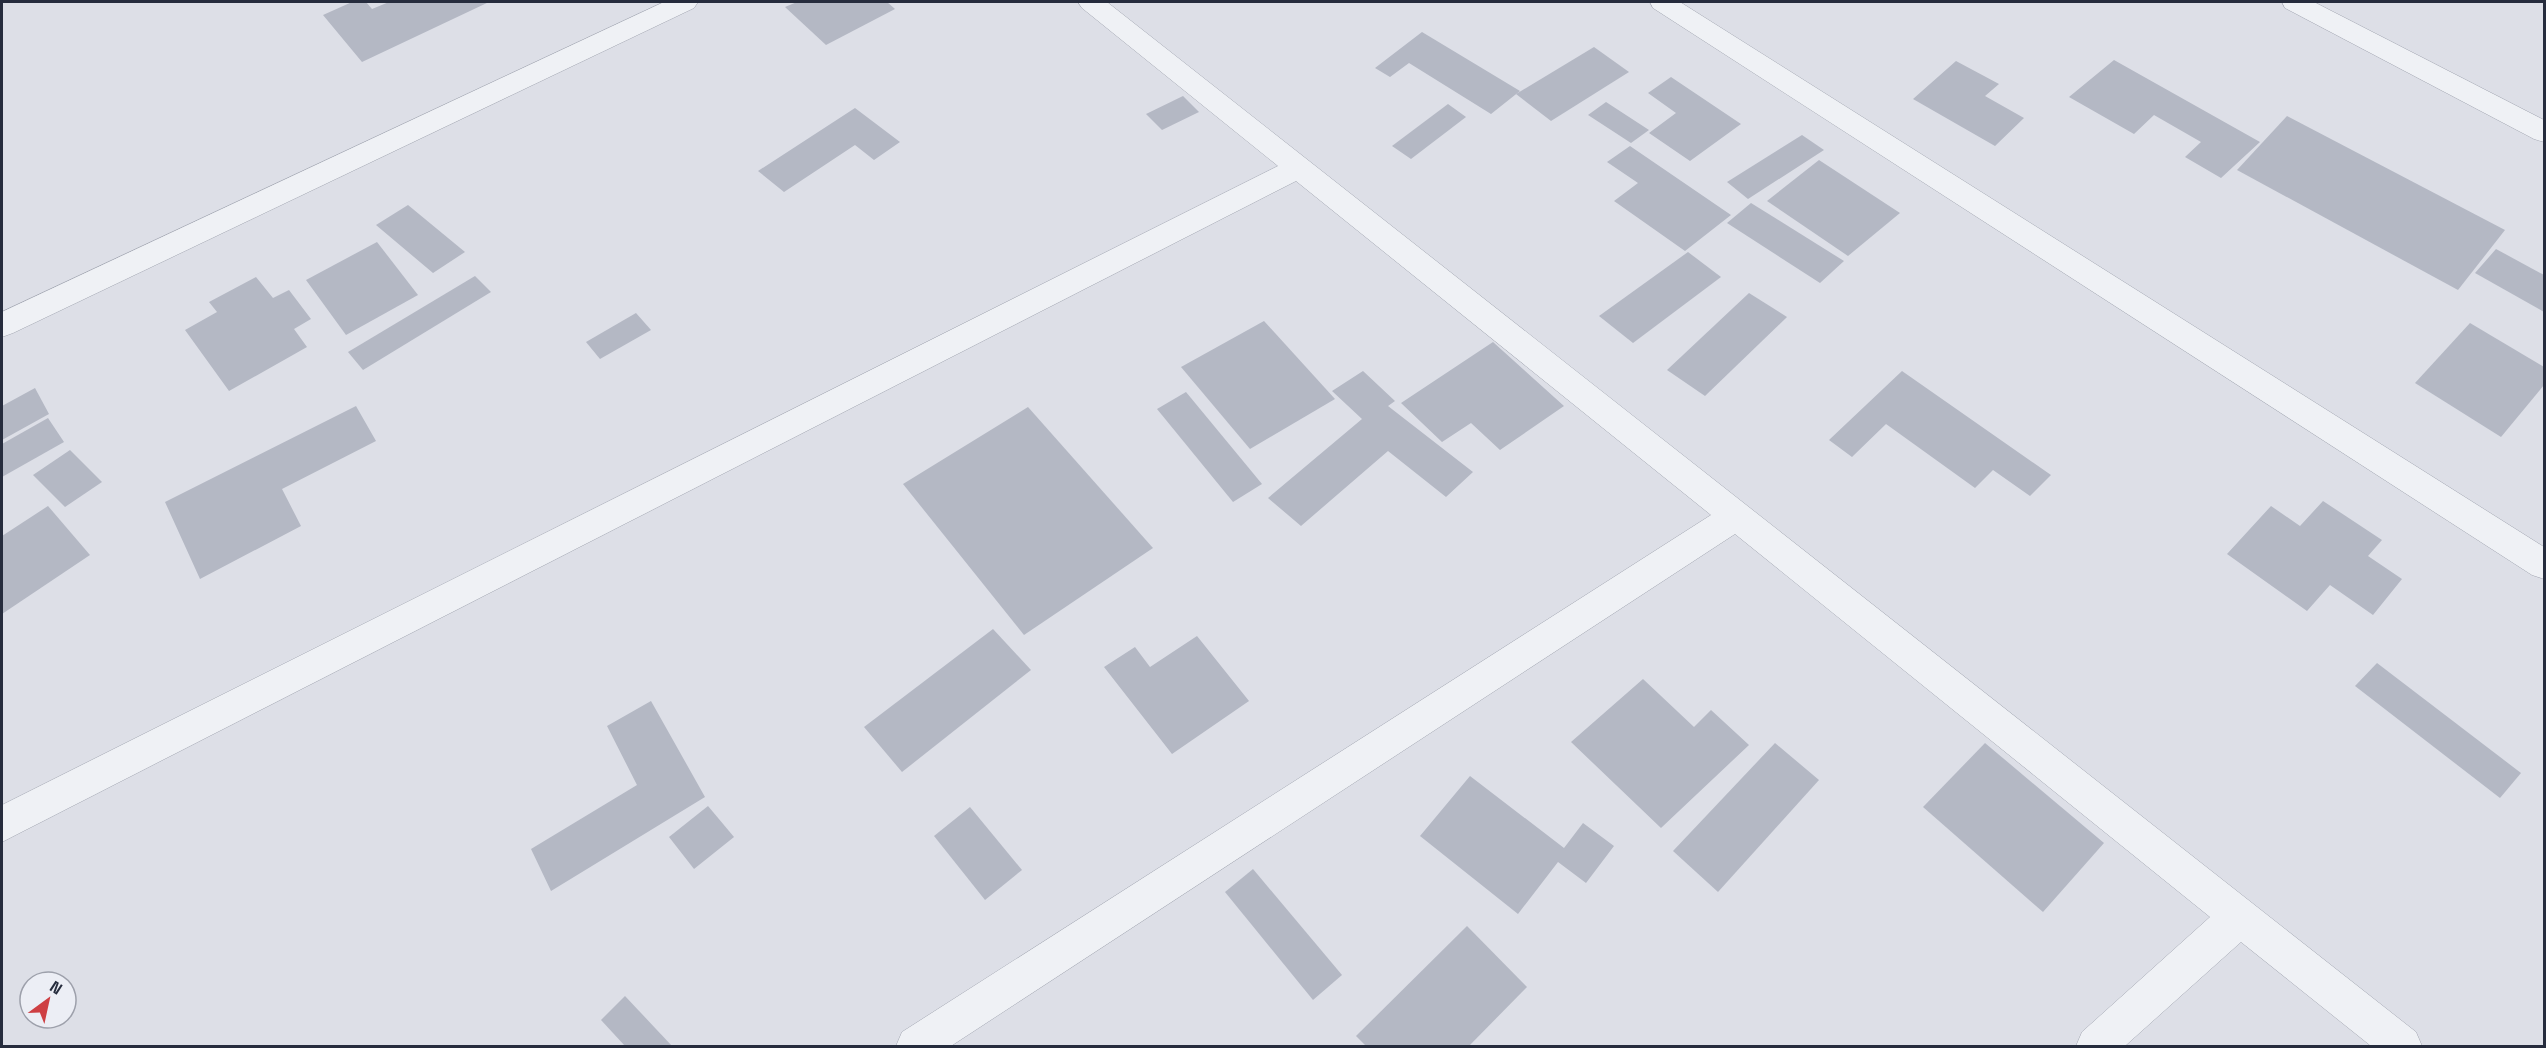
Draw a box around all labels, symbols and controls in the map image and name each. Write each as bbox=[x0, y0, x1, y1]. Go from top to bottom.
north arrow bbox=[18, 970, 78, 1030]
text: N bbox=[46, 976, 66, 1000]

